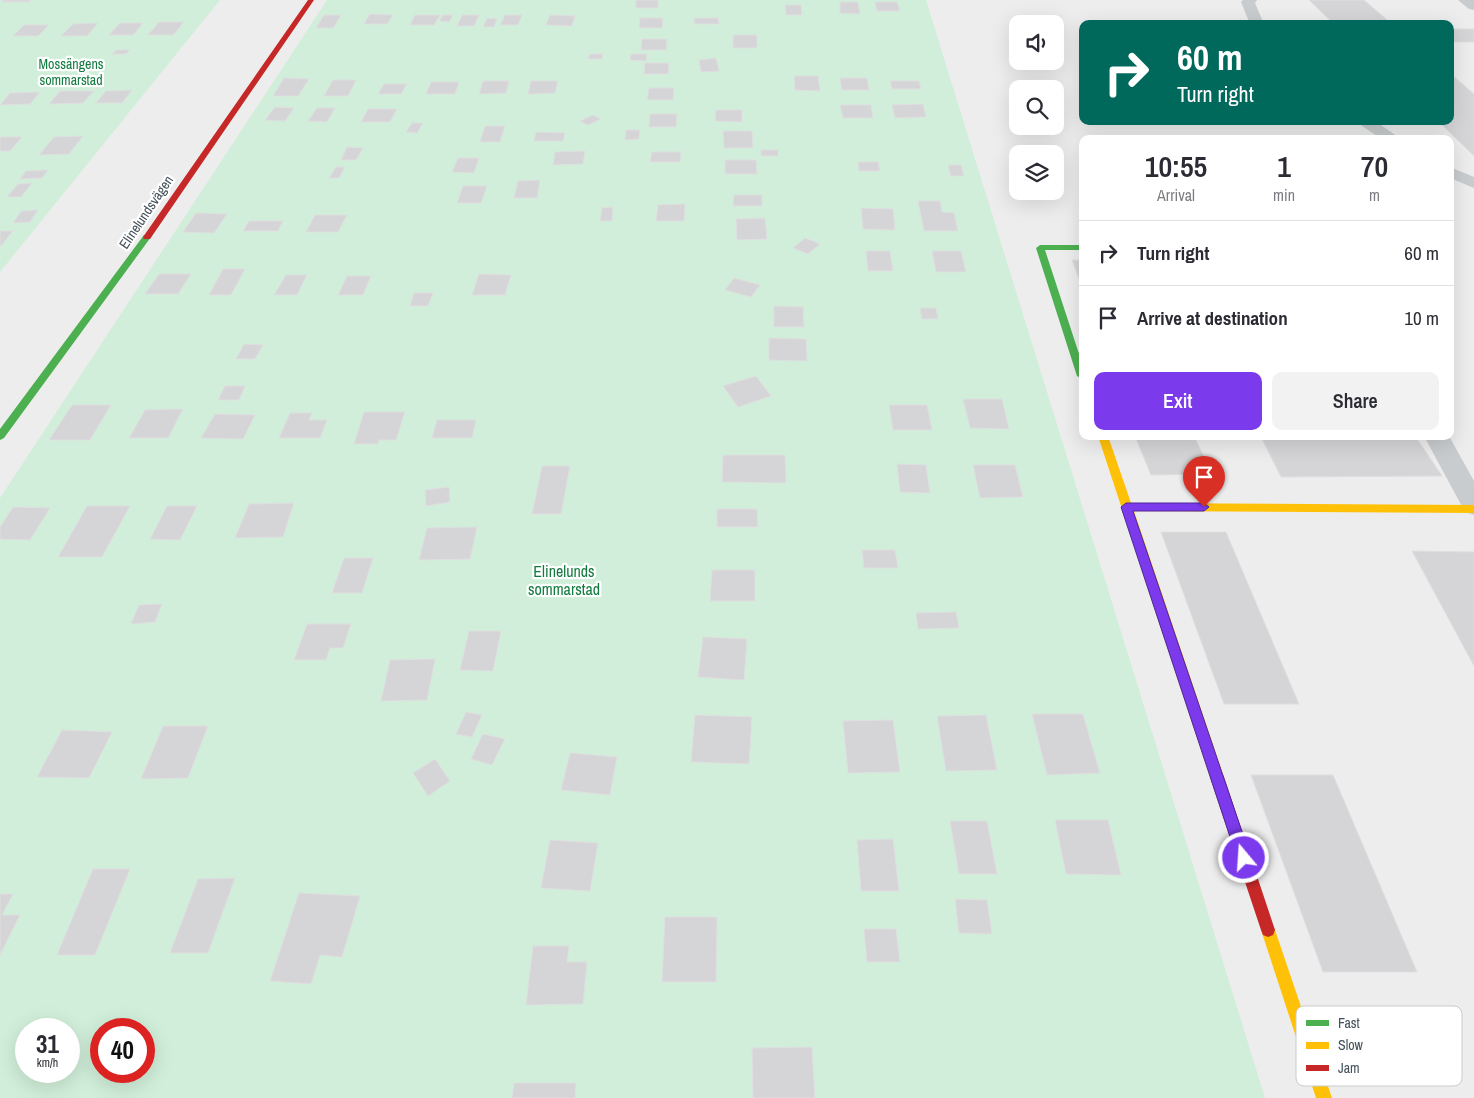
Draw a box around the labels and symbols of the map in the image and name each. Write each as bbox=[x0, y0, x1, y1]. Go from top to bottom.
park label: Mossängens sommarstad bbox=[38, 55, 104, 89]
street label: Elinelundsvägen bbox=[115, 172, 177, 252]
pin bbox=[1183, 456, 1225, 507]
park label: Elinelunds sommarstad bbox=[528, 560, 600, 600]
position arrow bbox=[1217, 831, 1269, 883]
legend bbox=[1296, 1006, 1462, 1086]
text: Fast bbox=[1338, 1014, 1360, 1032]
speed limit sign: 40 bbox=[90, 1018, 155, 1083]
text: Slow bbox=[1338, 1036, 1364, 1054]
text: Jam bbox=[1338, 1059, 1360, 1077]

